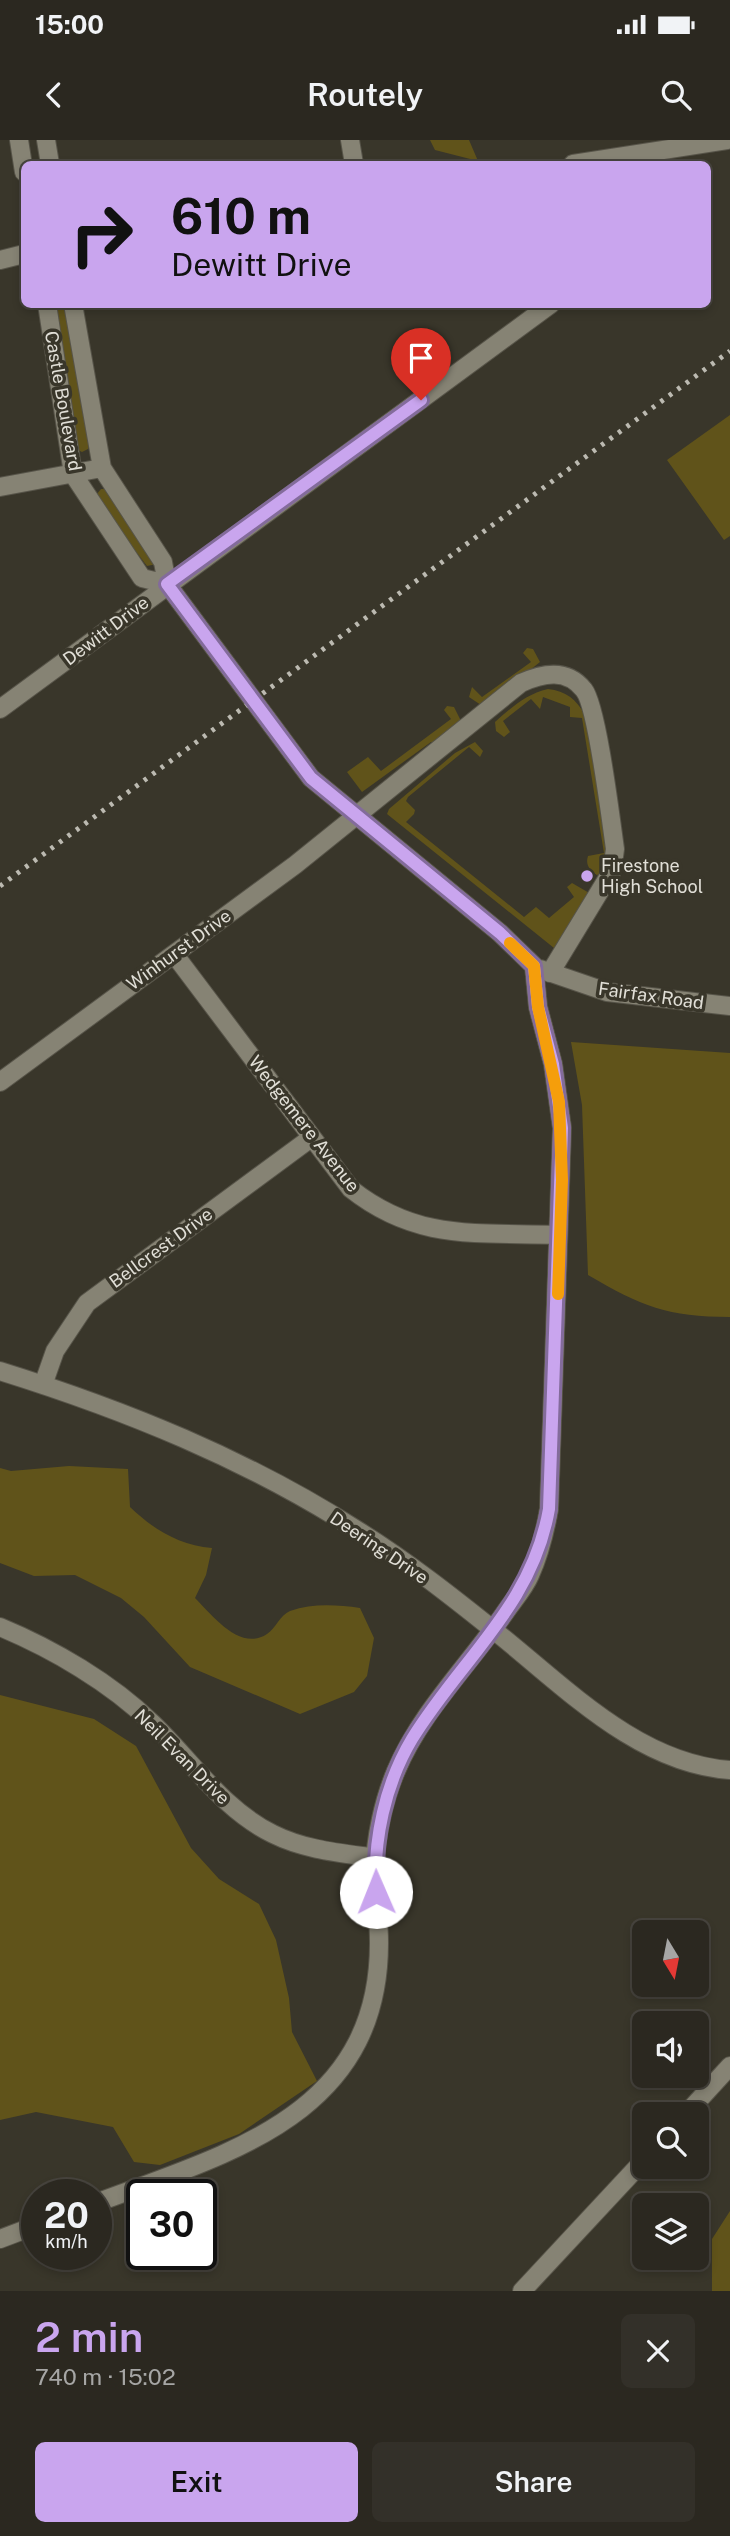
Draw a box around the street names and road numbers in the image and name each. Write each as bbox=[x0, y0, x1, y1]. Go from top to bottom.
street label: Castle Boulevard bbox=[41, 329, 86, 473]
street label: Dewitt Drive bbox=[59, 592, 153, 670]
street label: Winhurst Drive bbox=[123, 905, 235, 994]
street label: Fairfax Road bbox=[597, 978, 705, 1013]
street label: Wedgemere Avenue bbox=[245, 1051, 364, 1196]
street label: Bellcrest Drive bbox=[105, 1203, 216, 1292]
street label: Deering Drive bbox=[326, 1507, 432, 1588]
street label: Neil Evan Drive bbox=[131, 1705, 234, 1808]

